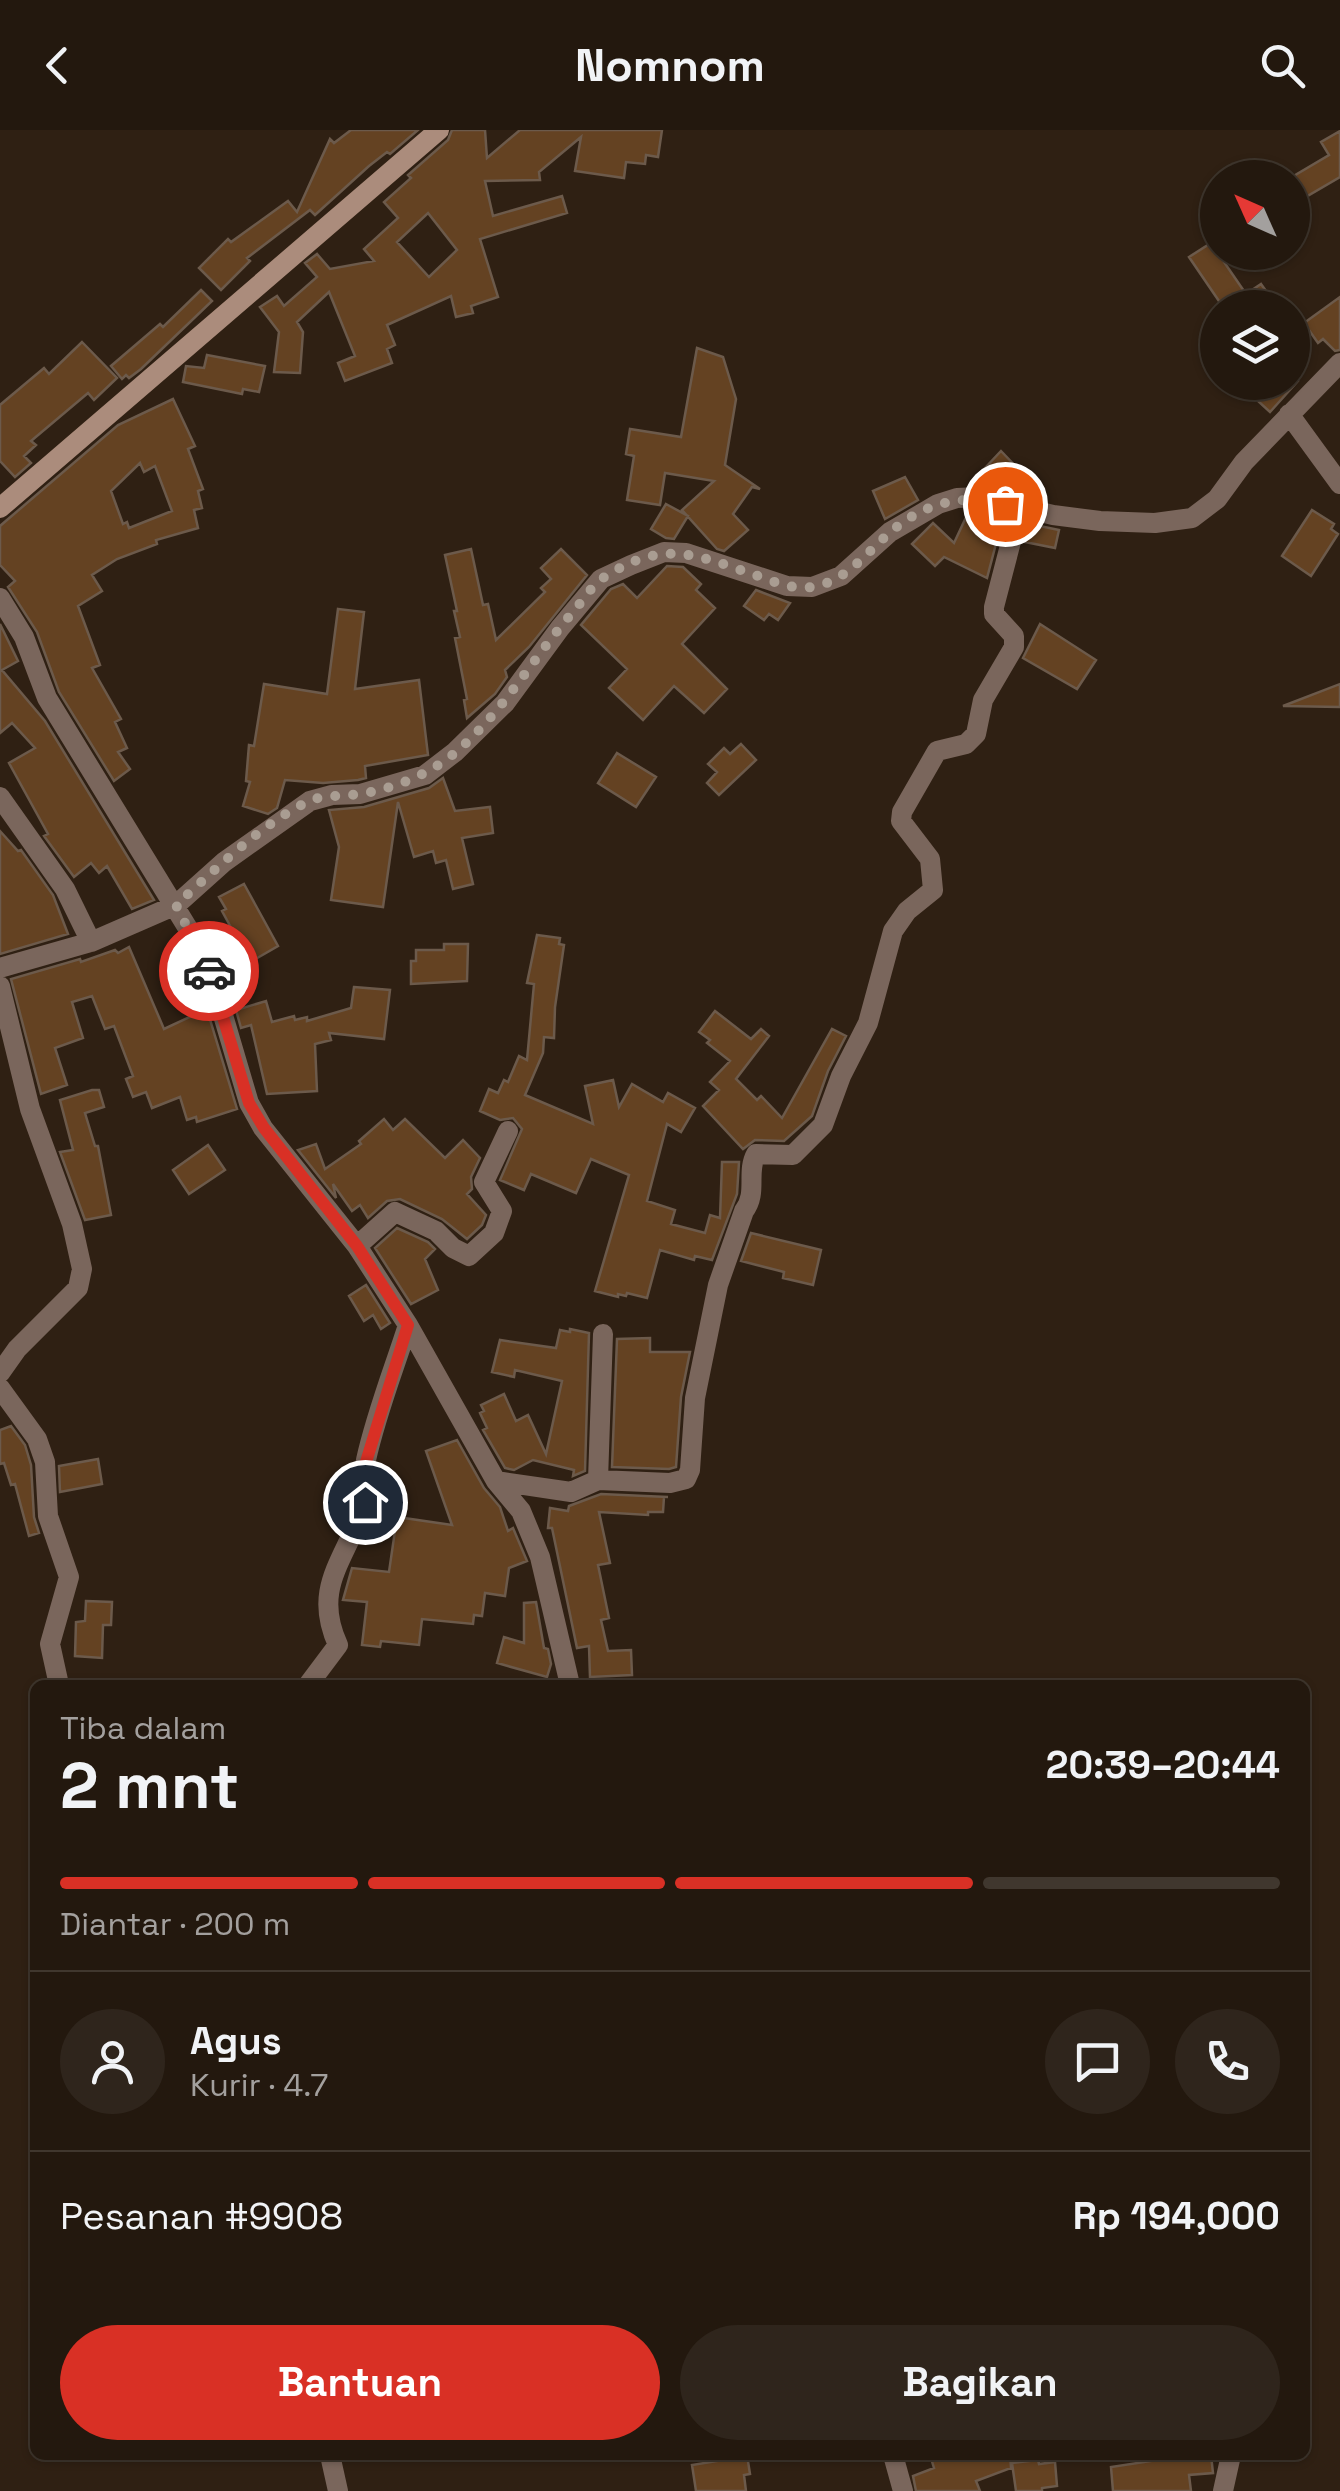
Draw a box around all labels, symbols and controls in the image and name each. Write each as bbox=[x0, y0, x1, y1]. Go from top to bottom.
text: Nomnom bbox=[575, 37, 765, 94]
icon: back bbox=[30, 38, 85, 93]
icon: search bbox=[1255, 38, 1310, 93]
north arrow bbox=[1200, 160, 1310, 270]
map controls bbox=[1200, 160, 1310, 400]
button: layers bbox=[1200, 290, 1310, 400]
pin bbox=[963, 462, 1048, 547]
icon: bag bbox=[978, 477, 1033, 532]
courier bbox=[159, 921, 259, 1021]
icon: car bbox=[182, 944, 237, 999]
pin bbox=[323, 1460, 408, 1545]
icon: home bbox=[338, 1475, 393, 1530]
text: Tiba dalam bbox=[60, 1708, 226, 1748]
text: 20:39–20:44 bbox=[1046, 1741, 1280, 1789]
text: 2 mnt bbox=[60, 1744, 239, 1827]
text: Diantar · 200 m bbox=[60, 1904, 290, 1944]
button: person bbox=[60, 2009, 165, 2114]
button: chat bbox=[1045, 2009, 1150, 2114]
button: phone bbox=[1175, 2009, 1280, 2114]
text: Agus bbox=[190, 2017, 282, 2065]
text: Kurir · 4.7 bbox=[190, 2065, 328, 2105]
text: Pesanan #9908 bbox=[60, 2192, 343, 2240]
text: Rp 194,000 bbox=[1073, 2192, 1280, 2240]
button: Bantuan bbox=[60, 2325, 660, 2440]
button: Bagikan bbox=[680, 2325, 1280, 2440]

